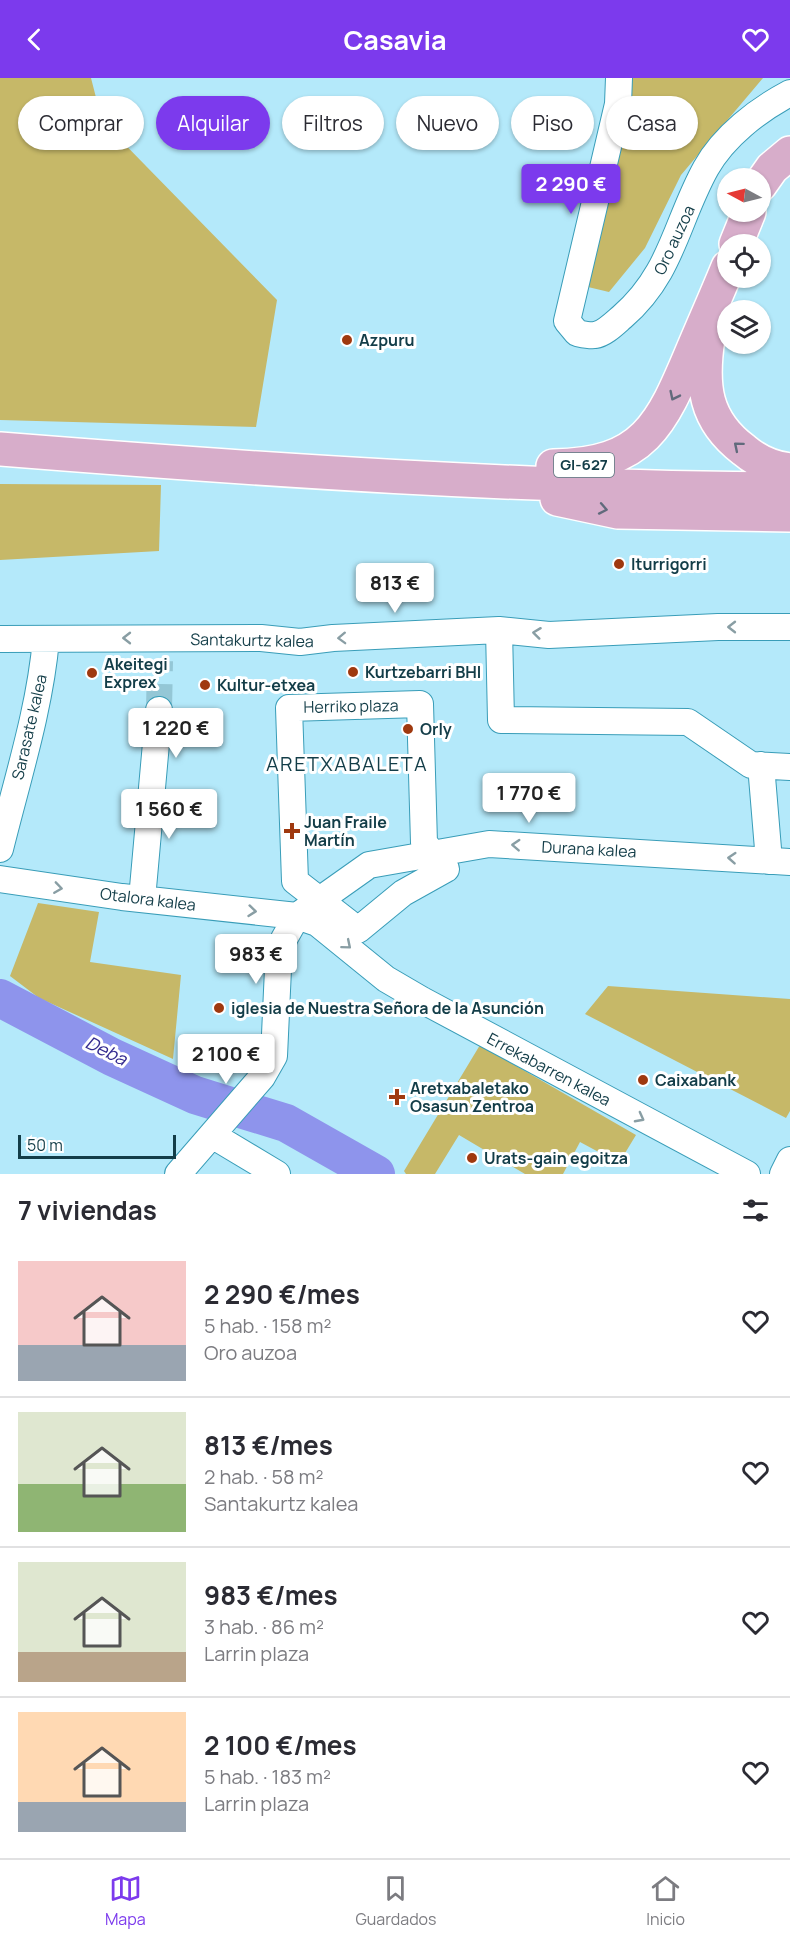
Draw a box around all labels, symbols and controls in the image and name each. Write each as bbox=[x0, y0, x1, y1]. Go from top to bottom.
text: Casavia bbox=[343, 21, 447, 58]
icon: back bbox=[18, 23, 51, 56]
icon: heart bbox=[739, 23, 772, 56]
chip: Comprar bbox=[18, 96, 144, 150]
chip: Alquilar bbox=[156, 96, 270, 150]
chip: Filtros bbox=[282, 96, 384, 150]
chip: Nuevo bbox=[396, 96, 499, 150]
chip: Piso bbox=[511, 96, 594, 150]
chip: Casa bbox=[606, 96, 698, 150]
pin: 2 290 € bbox=[516, 164, 626, 215]
north arrow bbox=[717, 168, 771, 222]
map controls bbox=[717, 168, 771, 354]
text: 2 290 € bbox=[535, 170, 607, 197]
street label: Oro auzoa bbox=[648, 202, 700, 278]
button: locate bbox=[717, 234, 771, 288]
button: layers bbox=[717, 300, 771, 354]
place label: Azpuru bbox=[359, 329, 415, 351]
marker: Azpuru bbox=[340, 333, 354, 347]
one-way arrow bbox=[669, 390, 681, 401]
one-way arrow bbox=[734, 442, 745, 453]
road number: GI-627 bbox=[554, 453, 614, 477]
one-way arrow bbox=[598, 502, 608, 515]
place label: Iturrigorri bbox=[631, 553, 707, 575]
marker: Iturrigorri bbox=[612, 557, 626, 571]
pin: 813 € bbox=[353, 563, 437, 614]
text: 813 € bbox=[370, 569, 420, 596]
one-way arrow bbox=[727, 621, 736, 633]
street label: Santakurtz kalea bbox=[190, 628, 314, 652]
one-way arrow bbox=[532, 628, 541, 640]
one-way arrow bbox=[338, 631, 347, 644]
one-way arrow bbox=[123, 632, 132, 644]
place label: Akeitegi Exprex bbox=[104, 653, 168, 693]
place label: Kurtzebarri BHI bbox=[365, 661, 481, 683]
marker: Kurtzebarri BHI bbox=[346, 665, 360, 679]
marker: Akeitegi Exprex bbox=[85, 666, 99, 680]
street label: Sarasate kalea bbox=[6, 672, 52, 782]
place label: Kultur-etxea bbox=[217, 674, 315, 696]
marker: Kultur-etxea bbox=[198, 678, 212, 692]
street label: Herriko plaza bbox=[303, 694, 399, 718]
pin: 1 220 € bbox=[121, 708, 231, 759]
text: 1 220 € bbox=[142, 714, 210, 741]
place label: Orly bbox=[420, 718, 452, 740]
marker: Orly bbox=[401, 722, 415, 736]
district label: ARETXABALETA bbox=[266, 750, 428, 777]
pin: 1 770 € bbox=[474, 773, 584, 824]
text: 1 770 € bbox=[496, 779, 562, 806]
pin: 1 560 € bbox=[114, 789, 224, 840]
text: 1 560 € bbox=[135, 795, 203, 822]
place label: Juan Fraile Martín bbox=[304, 811, 387, 851]
marker: Juan Fraile Martín bbox=[285, 824, 299, 838]
street label: Durana kalea bbox=[541, 836, 637, 862]
one-way arrow bbox=[512, 839, 521, 852]
one-way arrow bbox=[727, 852, 736, 865]
one-way arrow bbox=[53, 881, 63, 893]
street label: Otalora kalea bbox=[99, 882, 197, 916]
one-way arrow bbox=[247, 904, 256, 917]
pin: 983 € bbox=[214, 934, 298, 985]
one-way arrow bbox=[340, 938, 351, 949]
text: 983 € bbox=[229, 940, 283, 967]
place label: iglesia de Nuestra Señora de la Asunción bbox=[231, 997, 544, 1019]
marker: iglesia de Nuestra Señora de la Asunción bbox=[212, 1001, 226, 1015]
street label: Errekabarren kalea bbox=[483, 1027, 615, 1111]
water label: Deba bbox=[82, 1030, 132, 1071]
pin: 2 100 € bbox=[171, 1034, 281, 1085]
text: 2 100 € bbox=[192, 1040, 260, 1067]
place label: Caixabank bbox=[655, 1069, 736, 1091]
marker: Caixabank bbox=[636, 1073, 650, 1087]
place label: Aretxabaletako Osasun Zentroa bbox=[410, 1077, 534, 1117]
marker: Aretxabaletako Osasun Zentroa bbox=[388, 1088, 406, 1106]
one-way arrow bbox=[634, 1111, 645, 1122]
scale bar bbox=[18, 1132, 176, 1160]
text: 50 m bbox=[27, 1134, 63, 1156]
place label: Urats-gain egoitza bbox=[484, 1147, 628, 1169]
marker: Urats-gain egoitza bbox=[465, 1151, 479, 1165]
text: 7 viviendas bbox=[18, 1192, 157, 1228]
icon: filters bbox=[739, 1194, 772, 1227]
text: 2 290 €/mes bbox=[204, 1276, 360, 1312]
icon: home bbox=[66, 1285, 138, 1357]
icon: heart bbox=[739, 1305, 772, 1338]
text: 5 hab. · 158 m² bbox=[204, 1312, 332, 1339]
text: Oro auzoa bbox=[204, 1339, 297, 1366]
text: 813 €/mes bbox=[204, 1427, 333, 1463]
icon: home bbox=[66, 1436, 138, 1508]
icon: heart bbox=[739, 1456, 772, 1489]
text: 2 hab. · 58 m² bbox=[204, 1463, 324, 1490]
text: Santakurtz kalea bbox=[204, 1490, 358, 1517]
text: 983 €/mes bbox=[204, 1577, 338, 1613]
icon: home bbox=[66, 1586, 138, 1658]
icon: heart bbox=[739, 1606, 772, 1639]
text: 3 hab. · 86 m² bbox=[204, 1613, 324, 1640]
text: Larrin plaza bbox=[204, 1640, 309, 1667]
text: 2 100 €/mes bbox=[204, 1727, 357, 1763]
icon: home bbox=[66, 1736, 138, 1808]
icon: heart bbox=[739, 1756, 772, 1789]
text: 5 hab. · 183 m² bbox=[204, 1763, 331, 1790]
text: Larrin plaza bbox=[204, 1790, 309, 1817]
tab: Mapa bbox=[105, 1872, 146, 1930]
tab: Guardados bbox=[355, 1872, 436, 1930]
tab: Inicio bbox=[646, 1872, 685, 1930]

